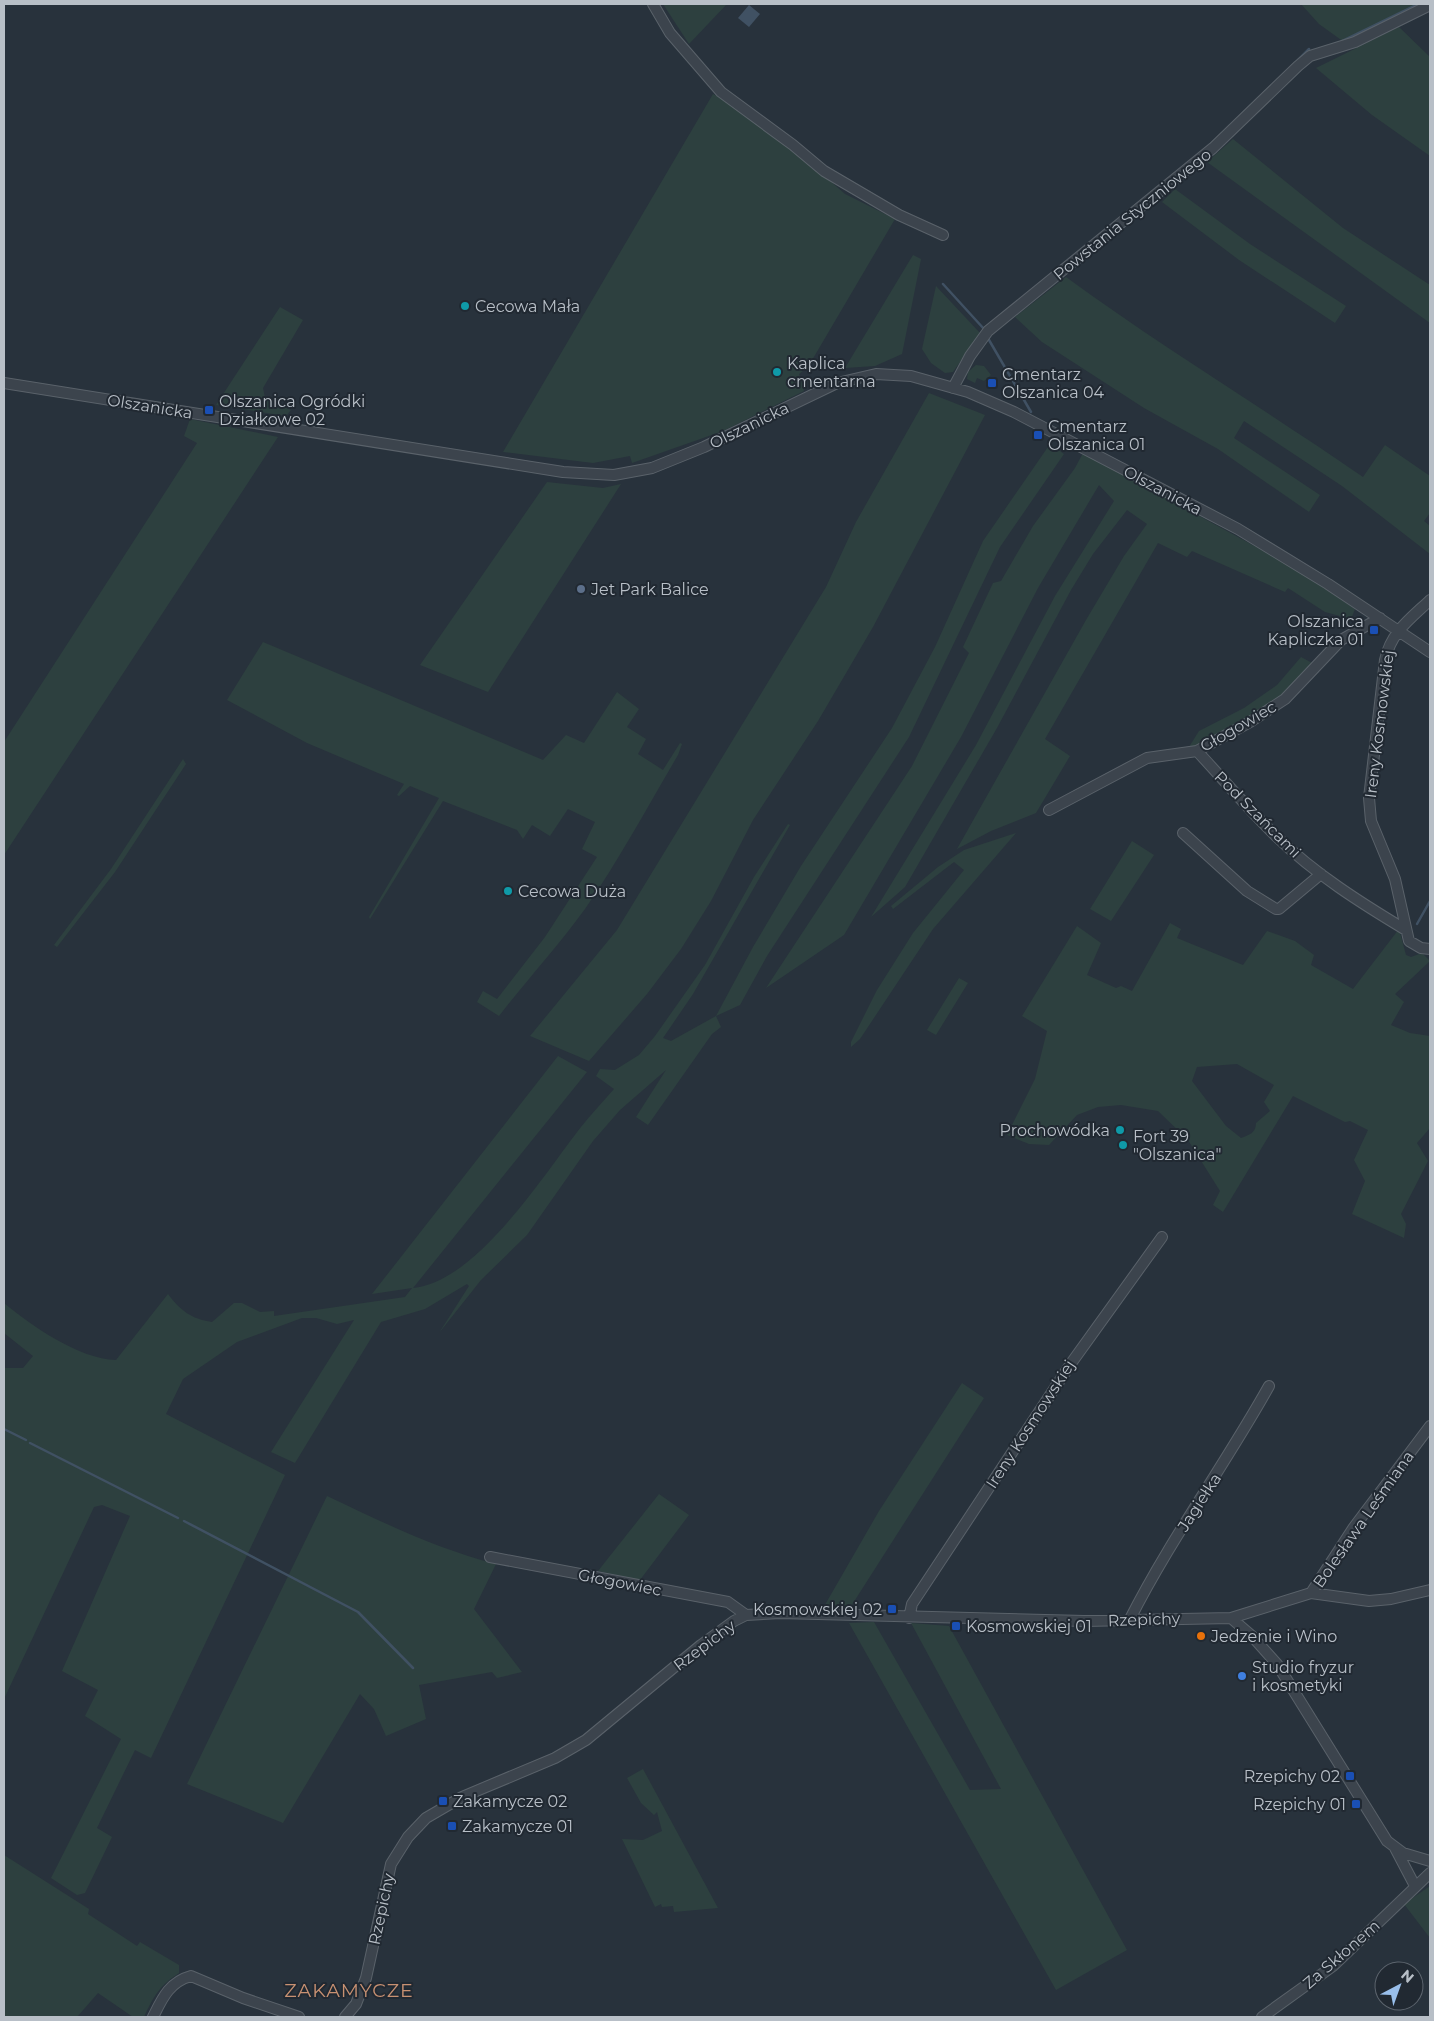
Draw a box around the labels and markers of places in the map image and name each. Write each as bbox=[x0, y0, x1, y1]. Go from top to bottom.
place label: Cecowa Mała bbox=[475, 297, 580, 316]
marker: Cecowa Mała bbox=[459, 300, 471, 312]
place label: Kaplica cmentarna bbox=[787, 354, 876, 391]
place label: Cmentarz Olszanica 04 bbox=[1002, 365, 1105, 402]
marker: Kaplica cmentarna bbox=[771, 366, 783, 378]
marker: Cmentarz Olszanica 04 bbox=[986, 377, 998, 389]
place label: Olszanica Ogródki Działkowe 02 bbox=[219, 392, 365, 429]
marker: Olszanica Ogródki Działkowe 02 bbox=[203, 404, 215, 416]
place label: Cmentarz Olszanica 01 bbox=[1048, 417, 1145, 454]
marker: Cmentarz Olszanica 01 bbox=[1032, 429, 1044, 441]
place label: Jet Park Balice bbox=[590, 580, 709, 599]
marker: Jet Park Balice bbox=[575, 583, 587, 595]
place label: Olszanica Kapliczka 01 bbox=[1267, 612, 1364, 649]
marker: Olszanica Kapliczka 01 bbox=[1368, 624, 1380, 636]
place label: Cecowa Duża bbox=[518, 882, 626, 901]
marker: Cecowa Duża bbox=[502, 885, 514, 897]
place label: Prochowódka bbox=[1000, 1121, 1110, 1140]
marker: Prochowódka bbox=[1114, 1124, 1126, 1136]
place label: Fort 39 "Olszanica" bbox=[1133, 1127, 1221, 1164]
marker: Fort 39 "Olszanica" bbox=[1117, 1139, 1129, 1151]
place label: Kosmowskiej 02 bbox=[753, 1600, 882, 1619]
marker: Kosmowskiej 02 bbox=[886, 1603, 898, 1615]
place label: Kosmowskiej 01 bbox=[966, 1617, 1092, 1636]
marker: Kosmowskiej 01 bbox=[950, 1620, 962, 1632]
place label: Jedzenie i Wino bbox=[1210, 1627, 1337, 1646]
marker: Jedzenie i Wino bbox=[1195, 1630, 1207, 1642]
place label: Studio fryzur i kosmetyki bbox=[1252, 1658, 1354, 1695]
marker: Studio fryzur i kosmetyki bbox=[1236, 1670, 1248, 1682]
place label: Rzepichy 02 bbox=[1244, 1767, 1340, 1786]
marker: Rzepichy 02 bbox=[1344, 1770, 1356, 1782]
place label: Zakamycze 02 bbox=[453, 1792, 567, 1811]
marker: Zakamycze 02 bbox=[437, 1795, 449, 1807]
place label: Rzepichy 01 bbox=[1253, 1795, 1346, 1814]
marker: Rzepichy 01 bbox=[1350, 1798, 1362, 1810]
place label: Zakamycze 01 bbox=[462, 1817, 573, 1836]
marker: Zakamycze 01 bbox=[446, 1820, 458, 1832]

